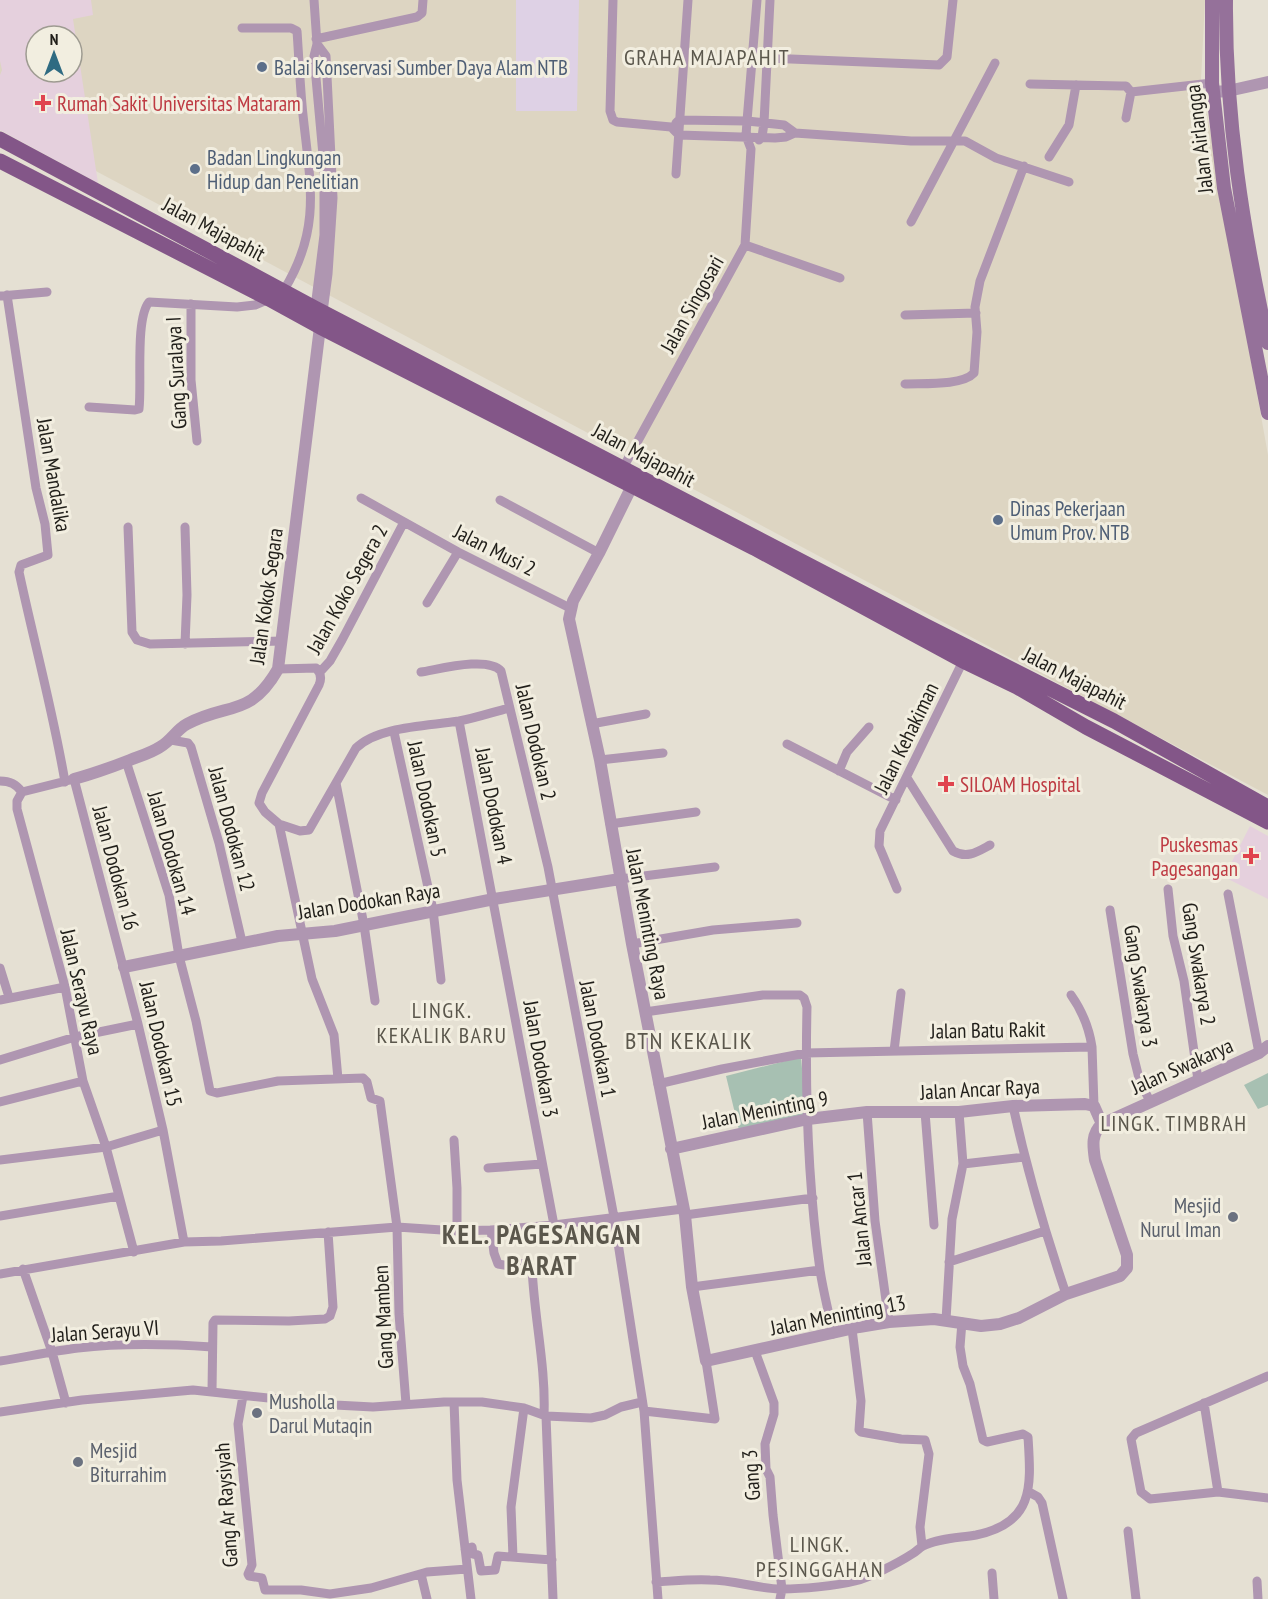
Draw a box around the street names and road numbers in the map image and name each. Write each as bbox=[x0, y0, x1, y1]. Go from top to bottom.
street label: Jalan Airlangga bbox=[1179, 83, 1219, 196]
street label: Jalan Majapahit bbox=[157, 190, 270, 267]
street label: Jalan Singosari bbox=[654, 251, 730, 358]
street label: Gang Suralaya I bbox=[160, 316, 192, 430]
street label: Jalan Mandalika bbox=[31, 415, 77, 534]
street label: Jalan Majapahit bbox=[587, 416, 700, 493]
street label: Jalan Musi 2 bbox=[449, 517, 541, 582]
street label: Jalan Koko Segera 2 bbox=[300, 520, 394, 659]
street label: Jalan Kokok Segara bbox=[243, 526, 289, 667]
street label: Jalan Majapahit bbox=[1018, 640, 1131, 716]
street label: Jalan Kehakiman bbox=[867, 678, 944, 799]
street label: Jalan Dodokan 2 bbox=[509, 680, 562, 803]
street label: Jalan Dodokan 5 bbox=[401, 737, 453, 860]
street label: Jalan Dodokan 4 bbox=[469, 744, 519, 867]
street label: Jalan Dodokan 12 bbox=[202, 763, 262, 894]
street label: Jalan Dodokan 14 bbox=[141, 787, 203, 919]
street label: Jalan Dodokan 16 bbox=[86, 802, 146, 933]
street label: Jalan Meninting Raya bbox=[620, 845, 676, 1002]
street label: Jalan Dodokan Raya bbox=[295, 876, 442, 926]
street label: Gang Swakarya 2 bbox=[1176, 901, 1222, 1027]
street label: Gang Swakarya 3 bbox=[1118, 923, 1164, 1049]
street label: Jalan Serayu Raya bbox=[54, 925, 110, 1058]
street label: Jalan Dodokan 1 bbox=[573, 977, 623, 1100]
street label: Jalan Dodokan 15 bbox=[133, 978, 189, 1109]
street label: Jalan Dodokan 3 bbox=[517, 997, 565, 1120]
street label: Jalan Batu Rakit bbox=[929, 1015, 1046, 1045]
street label: Jalan Swakarya bbox=[1126, 1032, 1237, 1101]
street label: Jalan Ancar Raya bbox=[918, 1072, 1041, 1106]
street label: Jalan Meninting 9 bbox=[699, 1085, 830, 1136]
street label: Jalan Ancar 1 bbox=[841, 1171, 877, 1268]
street label: Gang Mamben bbox=[367, 1264, 399, 1370]
street label: Jalan Meninting 13 bbox=[767, 1289, 908, 1342]
street label: Jalan Serayu VI bbox=[49, 1314, 160, 1348]
street label: Gang Ar Raysiyah bbox=[208, 1442, 244, 1568]
street label: Gang 3 bbox=[736, 1449, 766, 1501]

